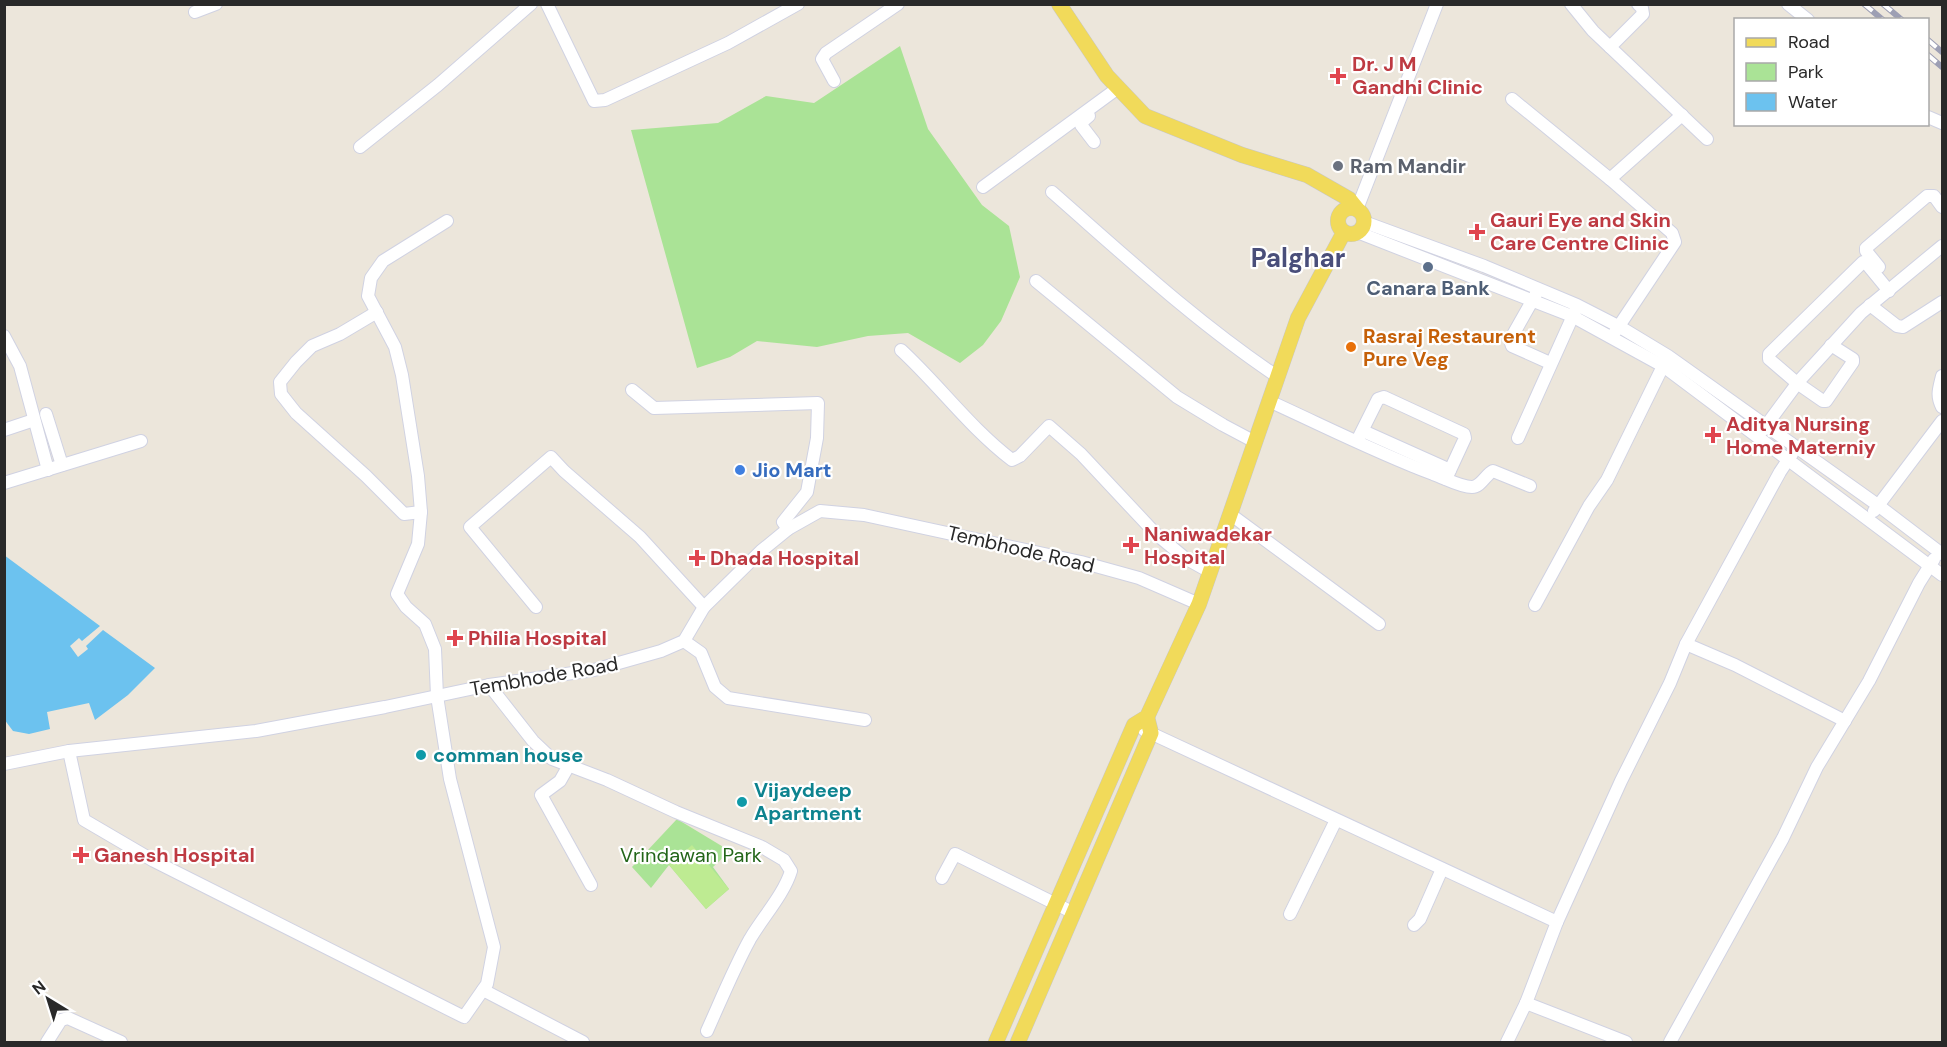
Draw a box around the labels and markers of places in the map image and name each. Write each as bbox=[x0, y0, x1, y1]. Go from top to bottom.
place label: Dr. J M Gandhi Clinic bbox=[1352, 51, 1483, 100]
marker: Dr. J M Gandhi Clinic bbox=[1329, 67, 1347, 85]
place label: Ram Mandir bbox=[1350, 153, 1466, 179]
marker: Ram Mandir bbox=[1331, 159, 1345, 173]
place label: Gauri Eye and Skin Care Centre Clinic bbox=[1490, 207, 1671, 256]
marker: Gauri Eye and Skin Care Centre Clinic bbox=[1468, 223, 1486, 241]
marker: Canara Bank bbox=[1421, 260, 1435, 274]
place label: Canara Bank bbox=[1366, 275, 1490, 301]
place label: Rasraj Restaurent Pure Veg bbox=[1363, 323, 1536, 372]
marker: Rasraj Restaurent Pure Veg bbox=[1344, 340, 1358, 354]
place label: Aditya Nursing Home Materniy bbox=[1726, 411, 1876, 460]
marker: Aditya Nursing Home Materniy bbox=[1704, 426, 1722, 444]
place label: Jio Mart bbox=[752, 457, 831, 483]
marker: Jio Mart bbox=[733, 463, 747, 477]
place label: Naniwadekar Hospital bbox=[1144, 521, 1272, 570]
marker: Naniwadekar Hospital bbox=[1122, 536, 1140, 554]
place label: Dhada Hospital bbox=[710, 545, 859, 571]
marker: Dhada Hospital bbox=[688, 549, 706, 567]
place label: Philia Hospital bbox=[468, 625, 607, 651]
marker: Philia Hospital bbox=[446, 629, 464, 647]
place label: comman house bbox=[433, 742, 583, 768]
marker: comman house bbox=[414, 748, 428, 762]
place label: Vijaydeep Apartment bbox=[754, 777, 862, 826]
marker: Vijaydeep Apartment bbox=[735, 795, 749, 809]
place label: Ganesh Hospital bbox=[94, 842, 255, 868]
marker: Ganesh Hospital bbox=[72, 846, 90, 864]

